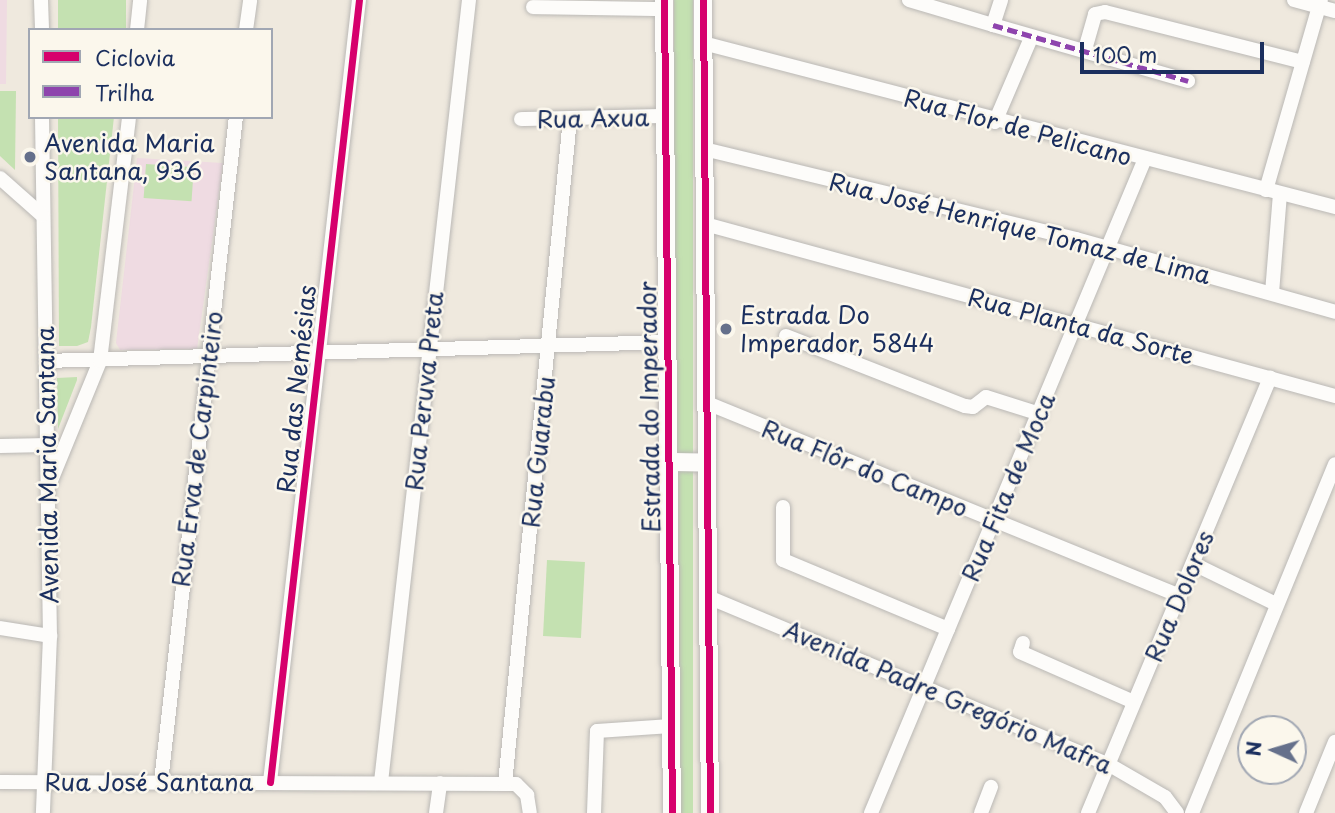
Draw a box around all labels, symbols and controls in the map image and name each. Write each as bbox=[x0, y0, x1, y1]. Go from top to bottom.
legend bbox=[28, 28, 273, 119]
scale bar bbox=[1083, 28, 1267, 72]
text: 100 m bbox=[1093, 38, 1157, 70]
text: Ciclovia bbox=[95, 41, 175, 73]
text: Trilha bbox=[95, 76, 154, 108]
street label: Rua Flor de Pelicano bbox=[901, 83, 1135, 171]
street label: Rua Axua bbox=[536, 103, 650, 133]
place label: Avenida Maria Santana, 936 bbox=[44, 129, 213, 185]
marker: Avenida Maria Santana, 936 bbox=[22, 149, 38, 165]
street label: Rua José Henrique Tomaz de Lima bbox=[823, 166, 1217, 290]
street label: Estrada do Imperador bbox=[632, 281, 666, 533]
street label: Rua das Nemésias bbox=[271, 282, 321, 496]
street label: Rua Planta da Sorte bbox=[964, 282, 1198, 370]
street label: Rua Peruva Preta bbox=[399, 289, 449, 493]
place label: Estrada Do Imperador, 5844 bbox=[740, 301, 934, 357]
street label: Rua Erva de Carpinteiro bbox=[166, 309, 228, 589]
marker: Estrada Do Imperador, 5844 bbox=[718, 321, 734, 337]
street label: Avenida Maria Santana bbox=[30, 327, 64, 603]
street label: Rua Guarabu bbox=[516, 373, 560, 531]
street label: Rua Fita de Moca bbox=[955, 387, 1061, 587]
street label: Rua Flôr do Campo bbox=[757, 413, 973, 523]
street label: Rua Dolores bbox=[1138, 526, 1220, 666]
street label: Avenida Padre Gregório Mafra bbox=[780, 615, 1116, 779]
north arrow bbox=[1237, 715, 1307, 785]
text: N bbox=[1239, 740, 1268, 757]
street label: Rua José Santana bbox=[44, 768, 254, 796]

